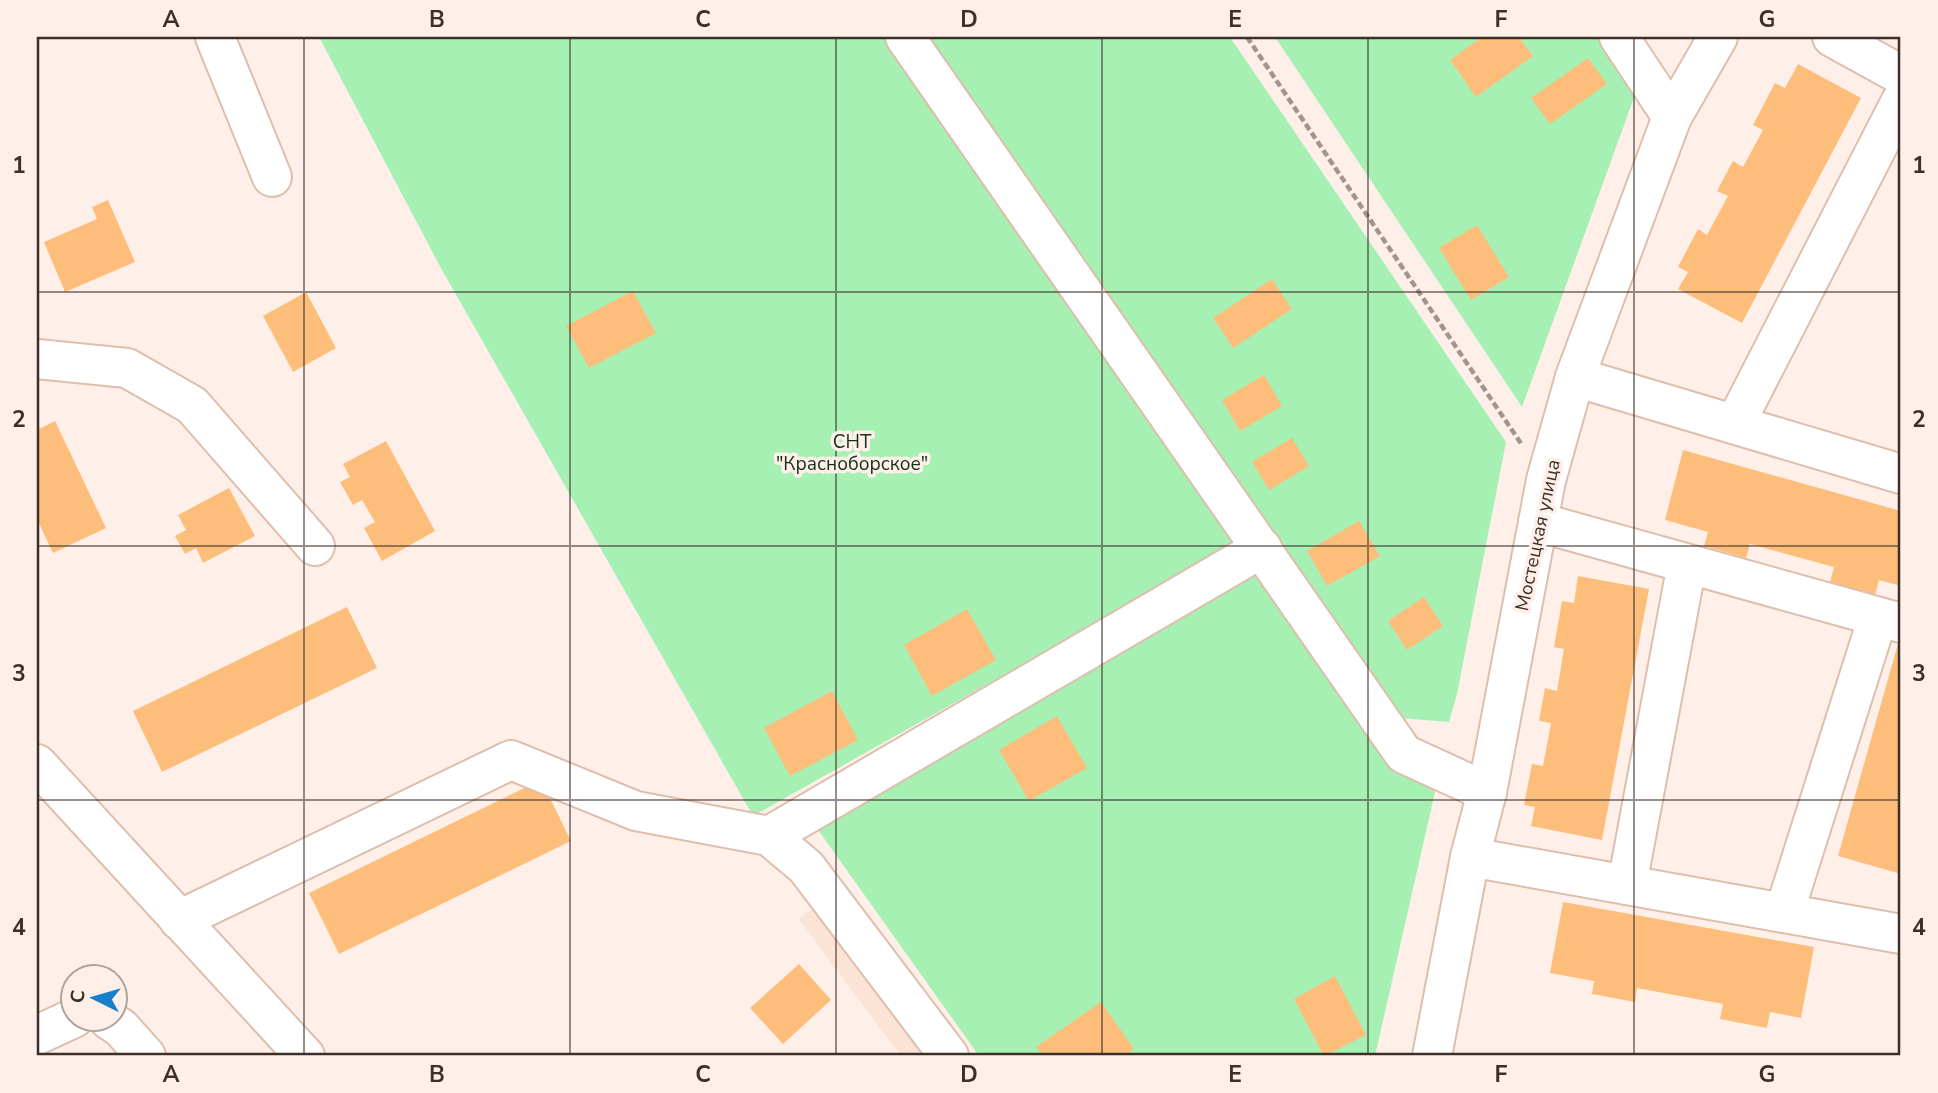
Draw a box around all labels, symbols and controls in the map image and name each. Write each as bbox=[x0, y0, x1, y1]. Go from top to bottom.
text: A bbox=[162, 4, 180, 35]
text: B bbox=[429, 4, 445, 35]
text: C bbox=[695, 4, 711, 35]
text: D bbox=[960, 4, 978, 35]
text: E bbox=[1228, 4, 1242, 35]
text: F bbox=[1495, 4, 1508, 35]
text: G bbox=[1759, 4, 1775, 35]
text: 1 bbox=[12, 150, 26, 181]
text: 1 bbox=[1912, 150, 1926, 181]
text: 2 bbox=[12, 404, 26, 435]
text: 2 bbox=[1912, 404, 1926, 435]
park label: СНТ "Красноборское" bbox=[776, 429, 928, 477]
street label: Мостецкая улица bbox=[1509, 457, 1567, 613]
text: 3 bbox=[12, 658, 26, 689]
text: 3 bbox=[1912, 658, 1926, 689]
text: 4 bbox=[12, 912, 26, 943]
text: 4 bbox=[1912, 912, 1926, 943]
north arrow bbox=[60, 964, 130, 1034]
text: С bbox=[65, 989, 92, 1004]
text: A bbox=[162, 1059, 180, 1090]
text: B bbox=[429, 1059, 445, 1090]
text: C bbox=[695, 1059, 711, 1090]
text: D bbox=[960, 1059, 978, 1090]
text: E bbox=[1228, 1059, 1242, 1090]
text: F bbox=[1495, 1059, 1508, 1090]
text: G bbox=[1759, 1059, 1775, 1090]

